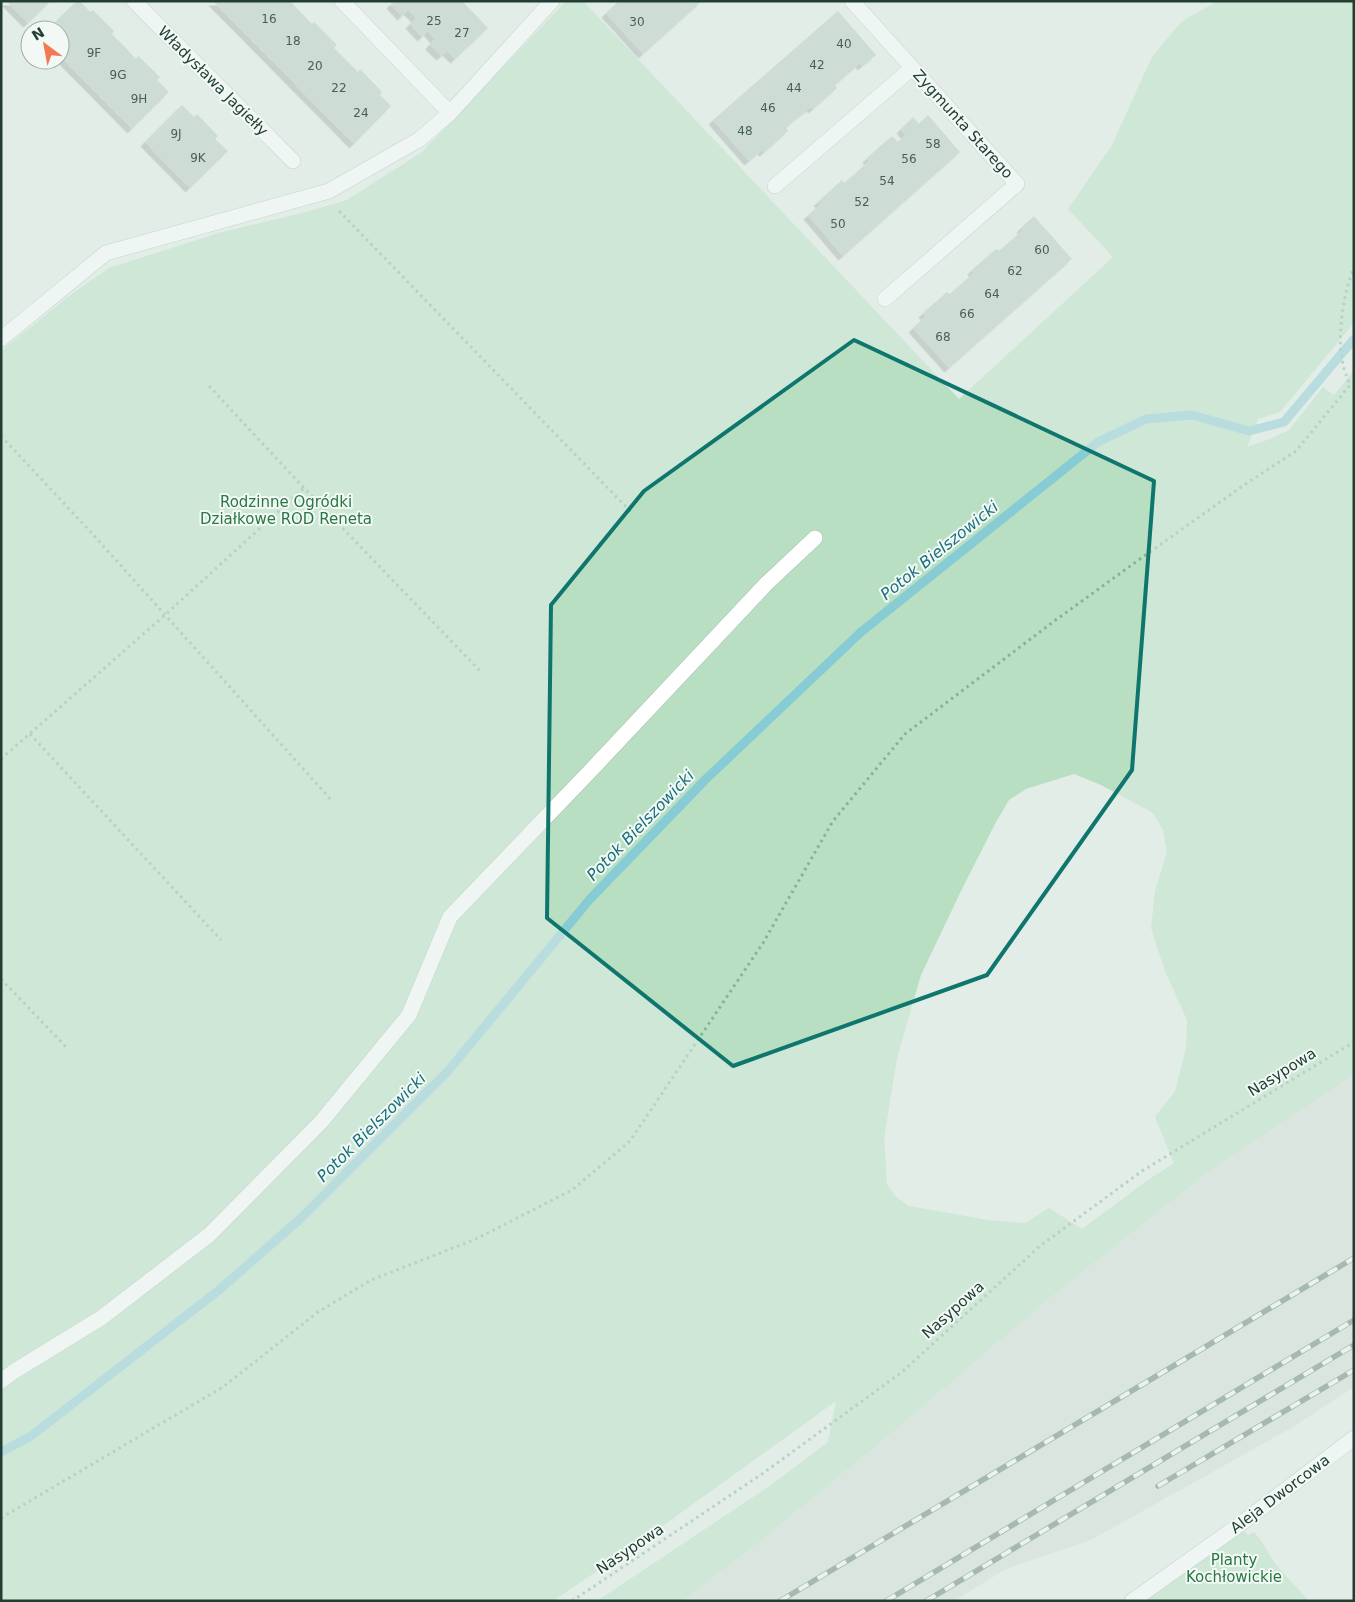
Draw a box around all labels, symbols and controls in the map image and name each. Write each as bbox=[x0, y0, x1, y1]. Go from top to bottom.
house number: 16 bbox=[261, 12, 277, 26]
house number: 25 bbox=[426, 14, 442, 28]
house number: 30 bbox=[629, 15, 645, 29]
north arrow bbox=[20, 20, 70, 70]
street label: Władysława Jagiełły bbox=[154, 22, 272, 140]
text: N bbox=[29, 24, 47, 44]
house number: 27 bbox=[454, 26, 470, 40]
house number: 18 bbox=[285, 34, 301, 48]
house number: 40 bbox=[836, 37, 852, 51]
house number: 9F bbox=[87, 46, 101, 60]
house number: 42 bbox=[809, 58, 825, 72]
house number: 20 bbox=[307, 59, 323, 73]
street label: Zygmunta Starego bbox=[909, 66, 1017, 182]
house number: 9G bbox=[110, 68, 126, 82]
house number: 22 bbox=[331, 81, 347, 95]
house number: 44 bbox=[786, 81, 802, 95]
house number: 9H bbox=[131, 92, 147, 106]
house number: 46 bbox=[760, 101, 776, 115]
house number: 24 bbox=[353, 106, 369, 120]
house number: 48 bbox=[737, 124, 753, 138]
house number: 9J bbox=[170, 127, 182, 141]
house number: 58 bbox=[925, 137, 941, 151]
house number: 9K bbox=[190, 151, 207, 165]
house number: 56 bbox=[901, 152, 917, 166]
house number: 54 bbox=[879, 174, 895, 188]
house number: 52 bbox=[854, 195, 870, 209]
house number: 50 bbox=[830, 217, 846, 231]
house number: 60 bbox=[1034, 243, 1050, 257]
house number: 62 bbox=[1007, 264, 1023, 278]
house number: 64 bbox=[984, 287, 1000, 301]
house number: 66 bbox=[959, 307, 975, 321]
house number: 68 bbox=[935, 330, 951, 344]
park label: Rodzinne Ogródki Działkowe ROD Reneta bbox=[200, 493, 372, 528]
water label: Potok Bielszowicki bbox=[877, 497, 1003, 604]
water label: Potok Bielszowicki bbox=[583, 766, 698, 885]
street label: Nasypowa bbox=[1244, 1044, 1320, 1100]
water label: Potok Bielszowicki bbox=[313, 1069, 430, 1186]
street label: Nasypowa bbox=[918, 1277, 988, 1343]
street label: Aleja Dworcowa bbox=[1227, 1451, 1333, 1537]
street label: Nasypowa bbox=[593, 1520, 667, 1578]
park label: Planty Kochłowickie bbox=[1186, 1551, 1282, 1586]

